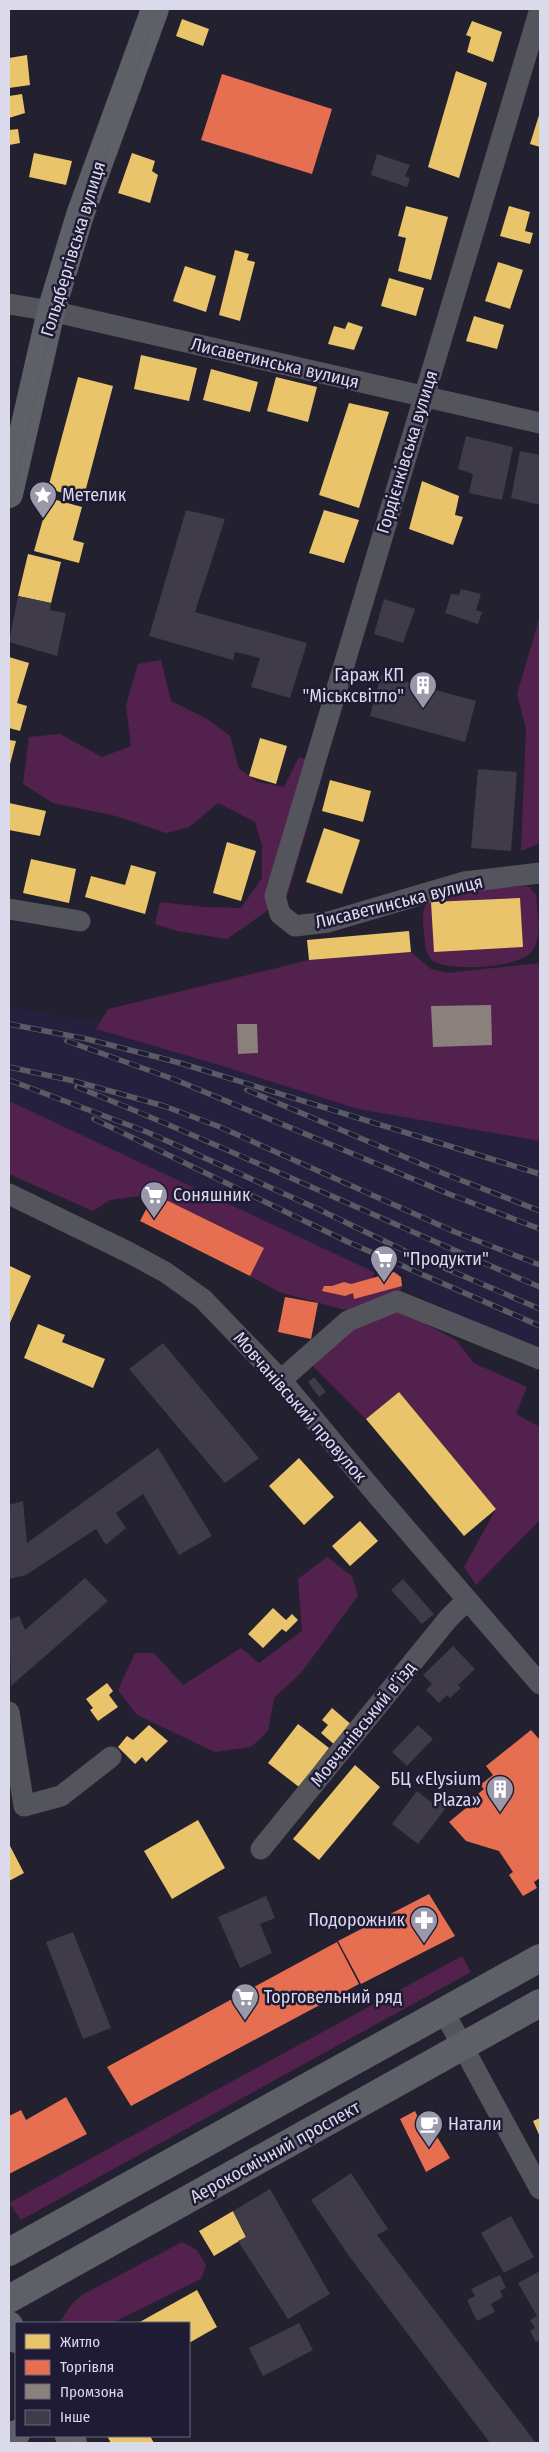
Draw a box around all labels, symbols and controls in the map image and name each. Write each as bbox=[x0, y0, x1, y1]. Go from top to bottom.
street label: Гольдбергівська вулиця bbox=[36, 159, 110, 339]
street label: Лисаветинська вулиця bbox=[189, 333, 361, 393]
street label: Гордієнківська вулиця bbox=[372, 368, 442, 536]
place icon: Метелик bbox=[28, 480, 58, 519]
place label: Метелик bbox=[62, 484, 127, 506]
place label: Гараж КП "Міськсвітло" bbox=[302, 664, 404, 707]
building icon: Гараж КП "Міськсвітло" bbox=[408, 670, 438, 709]
street label: Лисаветинська вулиця bbox=[313, 871, 485, 933]
supermarket icon: Соняшник bbox=[139, 1180, 169, 1219]
place label: Соняшник bbox=[173, 1184, 251, 1206]
supermarket icon: "Продукти" bbox=[369, 1244, 399, 1283]
place label: "Продукти" bbox=[403, 1248, 489, 1270]
street label: Мовчанівський провулок bbox=[229, 1327, 372, 1487]
street label: Мовчанівський в’їзд bbox=[306, 1657, 420, 1791]
place label: БЦ «Elysium Plaza» bbox=[391, 1768, 481, 1811]
building icon: БЦ «Elysium Plaza» bbox=[485, 1774, 515, 1813]
pharmacy icon: Подорожник bbox=[409, 1905, 439, 1944]
place label: Подорожник bbox=[308, 1909, 406, 1931]
supermarket icon: Торговельний ряд bbox=[230, 1982, 260, 2021]
place label: Торговельний ряд bbox=[264, 1986, 402, 2008]
street label: Аерокосмічний проспект bbox=[186, 2096, 364, 2208]
cafe icon: Натали bbox=[414, 2109, 444, 2148]
place label: Натали bbox=[448, 2113, 502, 2135]
legend bbox=[15, 2322, 190, 2437]
text: Житло bbox=[60, 2333, 100, 2351]
text: Торгівля bbox=[60, 2358, 114, 2376]
text: Промзона bbox=[60, 2383, 124, 2401]
text: Інше bbox=[60, 2408, 90, 2426]

